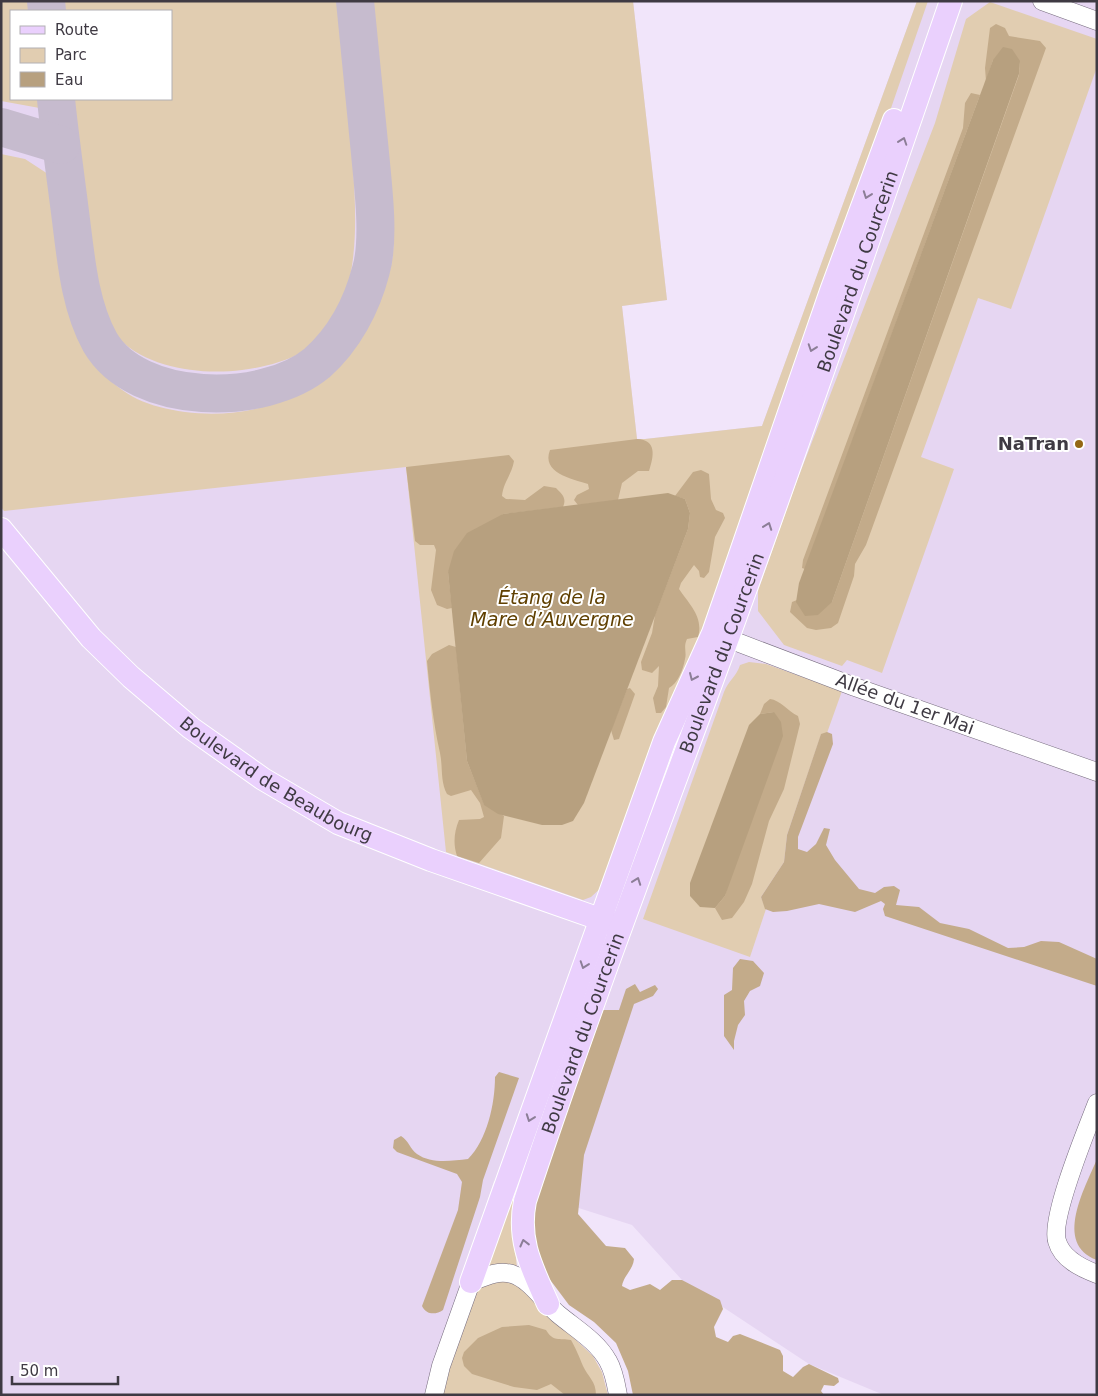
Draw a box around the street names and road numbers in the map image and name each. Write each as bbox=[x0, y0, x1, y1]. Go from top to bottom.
street label: Boulevard du Courcerin bbox=[813, 168, 902, 375]
street label: Boulevard du Courcerin bbox=[675, 550, 768, 756]
street label: Allée du 1er Mai bbox=[833, 669, 977, 738]
street label: Boulevard de Beaubourg bbox=[176, 712, 376, 846]
street label: Boulevard du Courcerin bbox=[537, 930, 628, 1137]

